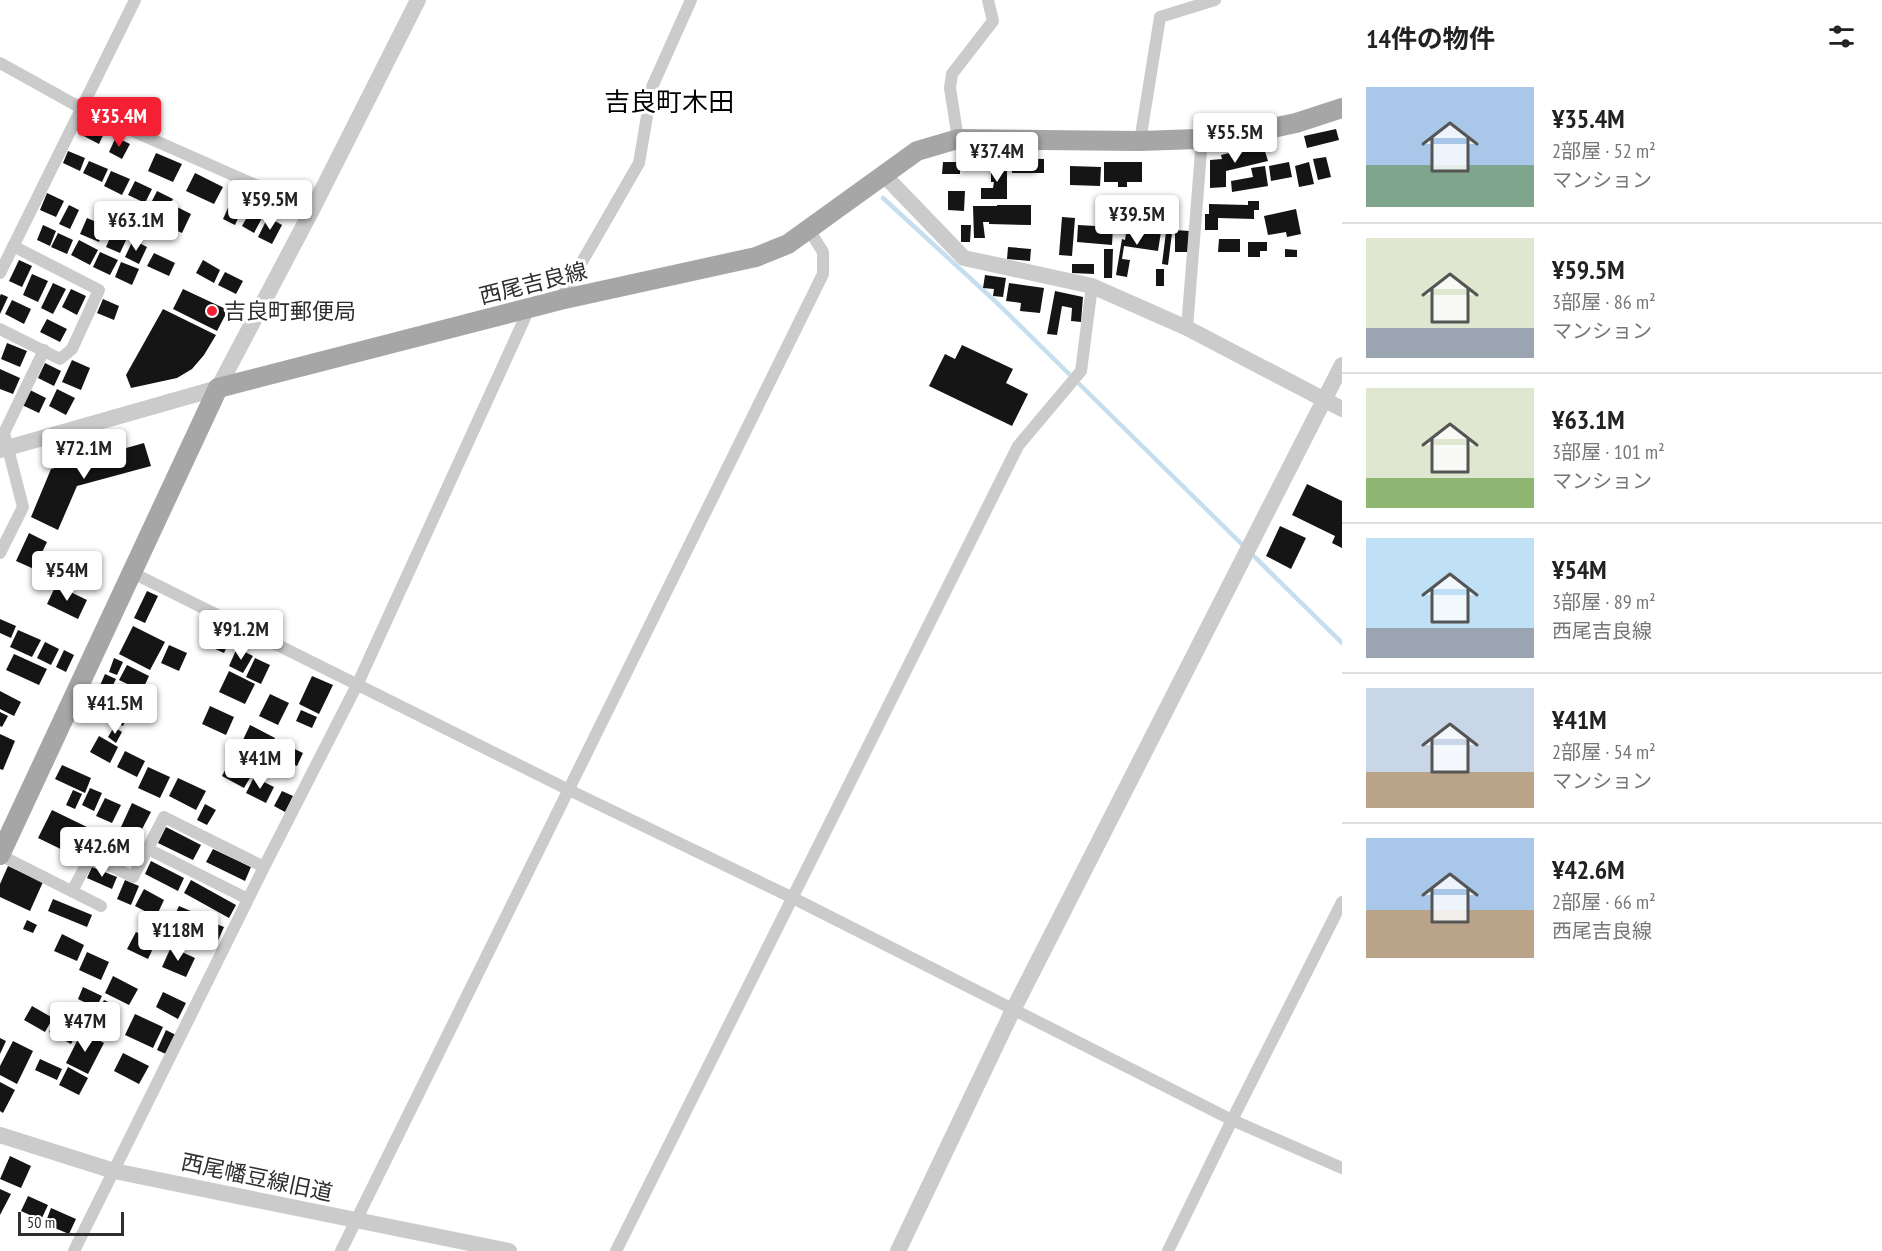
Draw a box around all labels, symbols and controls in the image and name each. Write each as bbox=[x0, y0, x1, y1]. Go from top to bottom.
icon: filters bbox=[1825, 20, 1858, 53]
text: 14件の物件 bbox=[1366, 22, 1495, 55]
district label: 吉良町木田 bbox=[604, 85, 734, 118]
pin: ¥35.4M bbox=[70, 97, 168, 148]
text: ¥35.4M bbox=[1552, 102, 1625, 135]
text: ¥35.4M bbox=[91, 103, 147, 129]
icon: home bbox=[1414, 111, 1486, 183]
pin: ¥55.5M bbox=[1186, 113, 1284, 164]
text: ¥55.5M bbox=[1207, 119, 1263, 145]
pin: ¥37.4M bbox=[948, 132, 1046, 183]
text: ¥37.4M bbox=[970, 138, 1024, 164]
text: 2部屋 · 52 m² bbox=[1552, 138, 1656, 164]
text: マンション bbox=[1552, 167, 1652, 193]
pin: ¥59.5M bbox=[221, 180, 319, 231]
text: ¥59.5M bbox=[242, 186, 298, 212]
pin: ¥39.5M bbox=[1088, 195, 1186, 246]
pin: ¥63.1M bbox=[87, 201, 185, 252]
text: ¥39.5M bbox=[1109, 201, 1165, 227]
text: ¥63.1M bbox=[108, 207, 164, 233]
text: ¥59.5M bbox=[1552, 253, 1625, 286]
street label: 西尾吉良線 bbox=[476, 256, 590, 310]
icon: home bbox=[1414, 262, 1486, 334]
text: 3部屋 · 86 m² bbox=[1552, 289, 1656, 315]
place label: 吉良町郵便局 bbox=[224, 297, 356, 325]
marker: 吉良町郵便局 bbox=[205, 304, 219, 318]
text: マンション bbox=[1552, 318, 1652, 344]
text: ¥63.1M bbox=[1552, 403, 1625, 436]
icon: home bbox=[1414, 412, 1486, 484]
pin: ¥72.1M bbox=[35, 429, 133, 480]
text: ¥72.1M bbox=[56, 435, 112, 461]
text: 3部屋 · 101 m² bbox=[1552, 439, 1665, 465]
text: マンション bbox=[1552, 468, 1652, 494]
pin: ¥54M bbox=[31, 551, 103, 602]
text: ¥54M bbox=[1552, 553, 1607, 586]
text: ¥54M bbox=[46, 557, 88, 583]
icon: home bbox=[1414, 562, 1486, 634]
text: 3部屋 · 89 m² bbox=[1552, 589, 1656, 615]
pin: ¥91.2M bbox=[192, 610, 290, 661]
text: ¥91.2M bbox=[213, 616, 269, 642]
text: 西尾吉良線 bbox=[1552, 618, 1652, 644]
pin: ¥41.5M bbox=[66, 684, 164, 735]
text: ¥41.5M bbox=[87, 690, 143, 716]
text: ¥41M bbox=[1552, 703, 1607, 736]
icon: home bbox=[1414, 712, 1486, 784]
pin: ¥41M bbox=[224, 739, 296, 790]
text: 2部屋 · 54 m² bbox=[1552, 739, 1656, 765]
text: ¥41M bbox=[239, 745, 281, 771]
text: マンション bbox=[1552, 768, 1652, 794]
pin: ¥42.6M bbox=[53, 827, 151, 878]
text: ¥42.6M bbox=[74, 833, 130, 859]
text: ¥42.6M bbox=[1552, 853, 1625, 886]
icon: home bbox=[1414, 862, 1486, 934]
text: 2部屋 · 66 m² bbox=[1552, 889, 1656, 915]
pin: ¥118M bbox=[136, 911, 220, 962]
text: ¥118M bbox=[152, 917, 204, 943]
text: 西尾吉良線 bbox=[1552, 918, 1652, 944]
pin: ¥47M bbox=[49, 1002, 121, 1053]
text: ¥47M bbox=[64, 1008, 106, 1034]
street label: 西尾幡豆線旧道 bbox=[179, 1147, 335, 1207]
scale bar bbox=[18, 1209, 124, 1236]
text: 50 m bbox=[27, 1212, 55, 1232]

